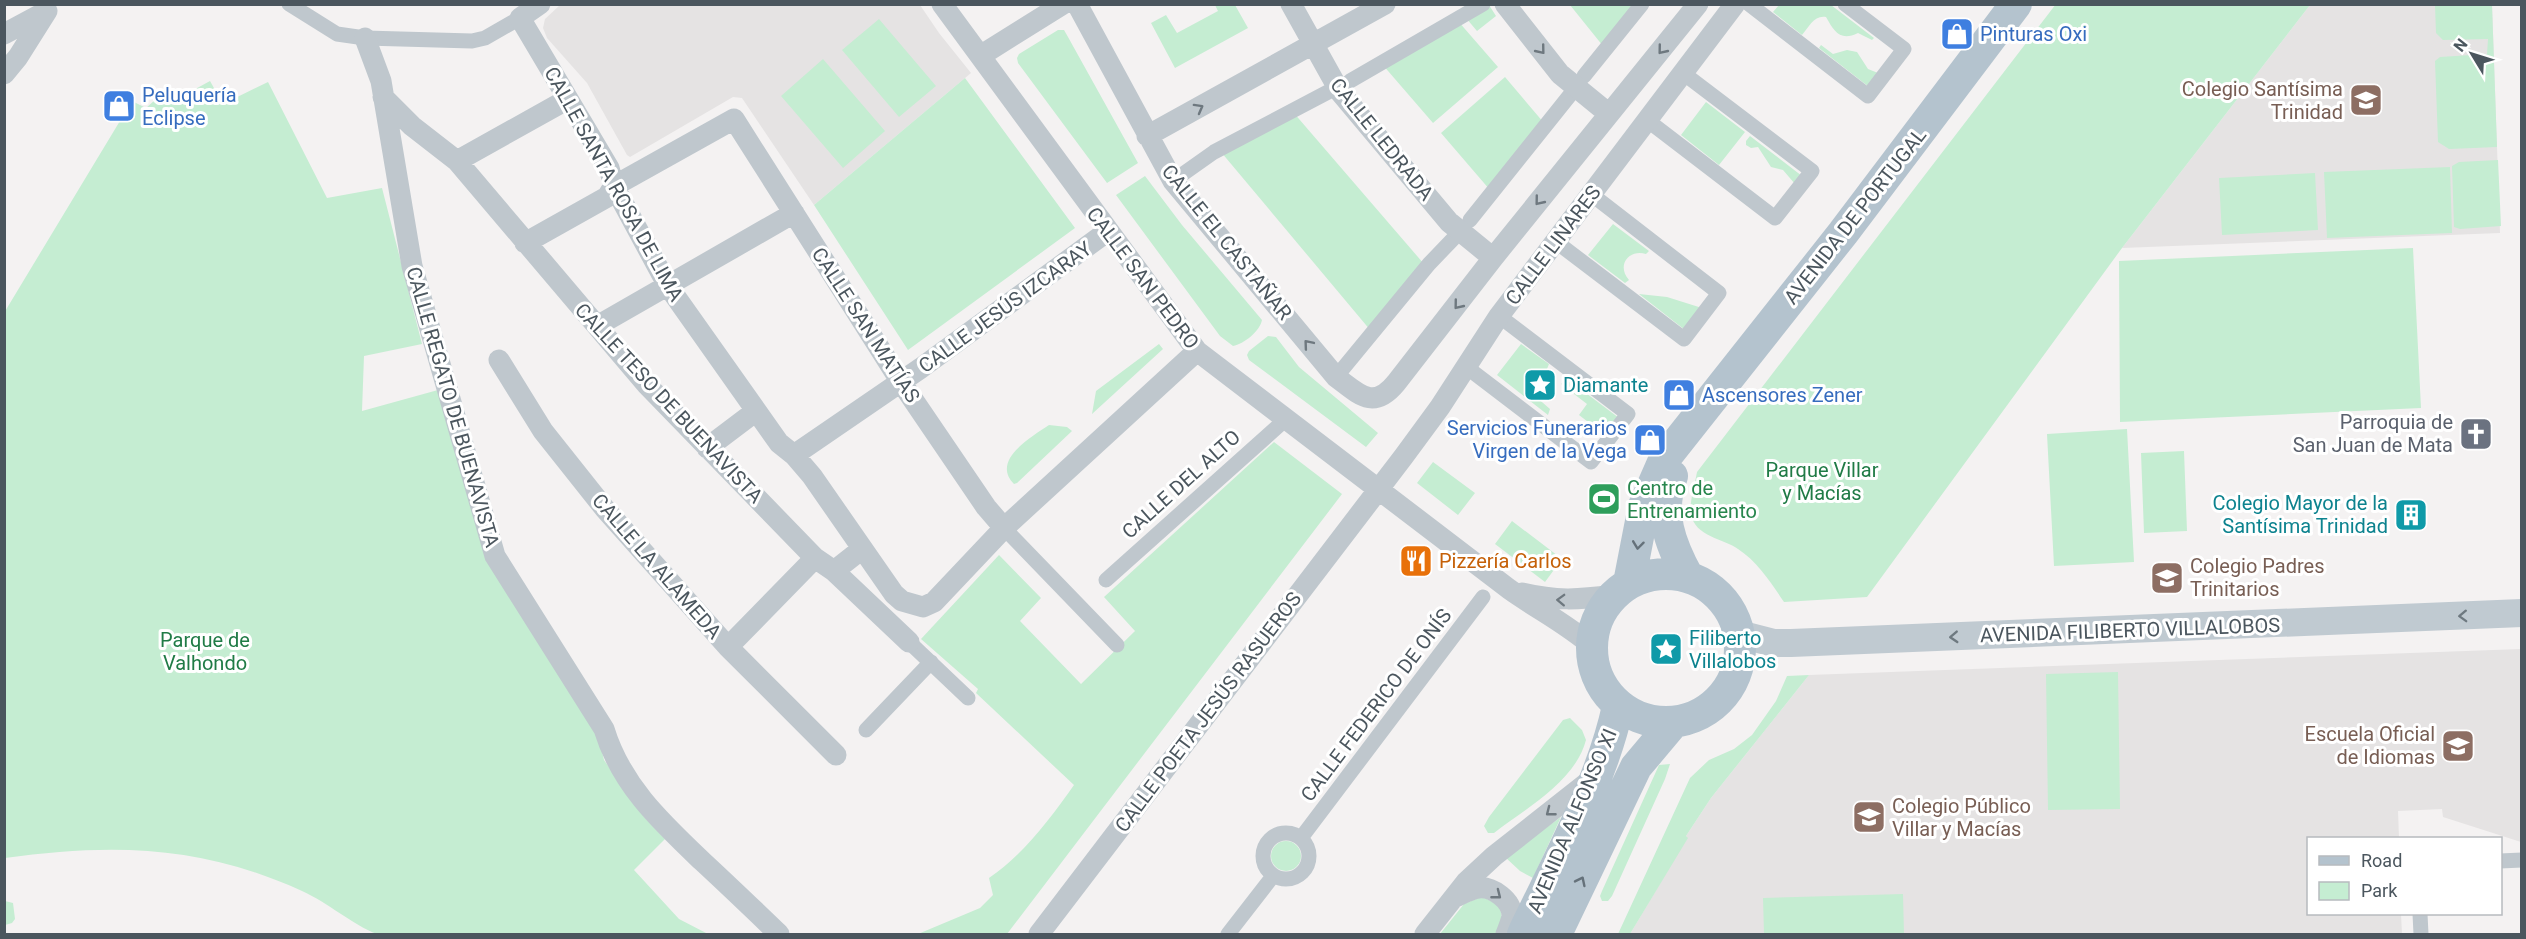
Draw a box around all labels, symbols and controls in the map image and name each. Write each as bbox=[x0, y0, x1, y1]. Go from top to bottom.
shop icon: Pinturas Oxi bbox=[1939, 16, 1975, 52]
place label: Pinturas Oxi bbox=[1980, 22, 2087, 46]
north arrow bbox=[2442, 24, 2502, 84]
text: N bbox=[2450, 35, 2472, 55]
one-way arrow bbox=[1658, 43, 1669, 54]
one-way arrow bbox=[1534, 44, 1545, 55]
street label: CALLE SANTA ROSA DE LIMA bbox=[539, 63, 689, 305]
street label: CALLE LEDRADA bbox=[1325, 73, 1439, 205]
place label: Colegio Santísima Trinidad bbox=[2182, 77, 2343, 124]
school or university icon: Colegio Santísima Trinidad bbox=[2348, 82, 2384, 118]
place label: Peluquería Eclipse bbox=[142, 83, 237, 130]
shop icon: Peluquería Eclipse bbox=[101, 88, 137, 124]
one-way arrow bbox=[1192, 104, 1203, 115]
street label: AVENIDA DE PORTUGAL bbox=[1779, 123, 1931, 309]
street label: CALLE EL CASTAÑAR bbox=[1157, 159, 1297, 325]
street label: CALLE LINARES bbox=[1500, 180, 1606, 309]
one-way arrow bbox=[1535, 195, 1546, 206]
street label: CALLE SAN PEDRO bbox=[1082, 202, 1204, 354]
street label: CALLE JESÚS IZCARAY bbox=[914, 236, 1096, 378]
street label: CALLE SAN MATÍAS bbox=[807, 243, 925, 407]
street label: CALLE REGATO DE BUENAVISTA bbox=[401, 264, 505, 550]
street label: CALLE TESO DE BUENAVISTA bbox=[570, 298, 768, 508]
one-way arrow bbox=[1455, 298, 1466, 309]
one-way arrow bbox=[1305, 340, 1316, 351]
place icon: Diamante bbox=[1522, 367, 1558, 403]
place label: Diamante bbox=[1563, 373, 1648, 397]
shop icon: Ascensores Zener bbox=[1661, 377, 1697, 413]
place label: Ascensores Zener bbox=[1702, 383, 1863, 407]
place label: Parroquia de San Juan de Mata bbox=[2293, 410, 2453, 457]
place label: Servicios Funerarios Virgen de la Vega bbox=[1447, 416, 1627, 463]
church icon: Parroquia de San Juan de Mata bbox=[2458, 416, 2494, 452]
shop icon: Servicios Funerarios Virgen de la Vega bbox=[1632, 422, 1668, 458]
street label: CALLE DEL ALTO bbox=[1117, 425, 1245, 543]
park label: Parque Villar y Macías bbox=[1766, 458, 1879, 505]
place label: Centro de Entrenamiento bbox=[1627, 476, 1757, 523]
sports icon: Centro de Entrenamiento bbox=[1586, 481, 1622, 517]
street label: CALLE LA ALAMEDA bbox=[587, 488, 727, 644]
place label: Colegio Mayor de la Santísima Trinidad bbox=[2212, 491, 2388, 538]
building icon: Colegio Mayor de la Santísima Trinidad bbox=[2393, 497, 2429, 533]
one-way arrow bbox=[1632, 540, 1644, 549]
restaurant icon: Pizzería Carlos bbox=[1398, 543, 1434, 579]
place label: Pizzería Carlos bbox=[1439, 549, 1572, 573]
place label: Colegio Padres Trinitarios bbox=[2190, 554, 2325, 601]
school or university icon: Colegio Padres Trinitarios bbox=[2149, 560, 2185, 596]
street label: CALLE POETA JESÚS RASUEROS bbox=[1110, 587, 1306, 837]
one-way arrow bbox=[1556, 594, 1565, 606]
street label: CALLE FEDERICO DE ONÍS bbox=[1296, 604, 1456, 806]
one-way arrow bbox=[2459, 609, 2468, 622]
street label: AVENIDA FILIBERTO VILLALOBOS bbox=[1980, 613, 2281, 647]
place label: Filiberto Villalobos bbox=[1689, 626, 1776, 673]
park label: Parque de Valhondo bbox=[160, 628, 250, 675]
place icon: Filiberto Villalobos bbox=[1648, 631, 1684, 667]
one-way arrow bbox=[1949, 631, 1958, 644]
place label: Escuela Oficial de Idiomas bbox=[2305, 722, 2435, 769]
street label: AVENIDA ALFONSO XI bbox=[1522, 725, 1622, 917]
school or university icon: Escuela Oficial de Idiomas bbox=[2440, 728, 2476, 764]
place label: Colegio Público Villar y Macías bbox=[1892, 794, 2031, 841]
school or university icon: Colegio Público Villar y Macías bbox=[1851, 799, 1887, 835]
one-way arrow bbox=[1546, 805, 1557, 816]
legend bbox=[2307, 837, 2502, 915]
text: Road bbox=[2361, 850, 2402, 871]
one-way arrow bbox=[1573, 877, 1585, 888]
text: Park bbox=[2361, 880, 2398, 901]
one-way arrow bbox=[1490, 888, 1501, 899]

